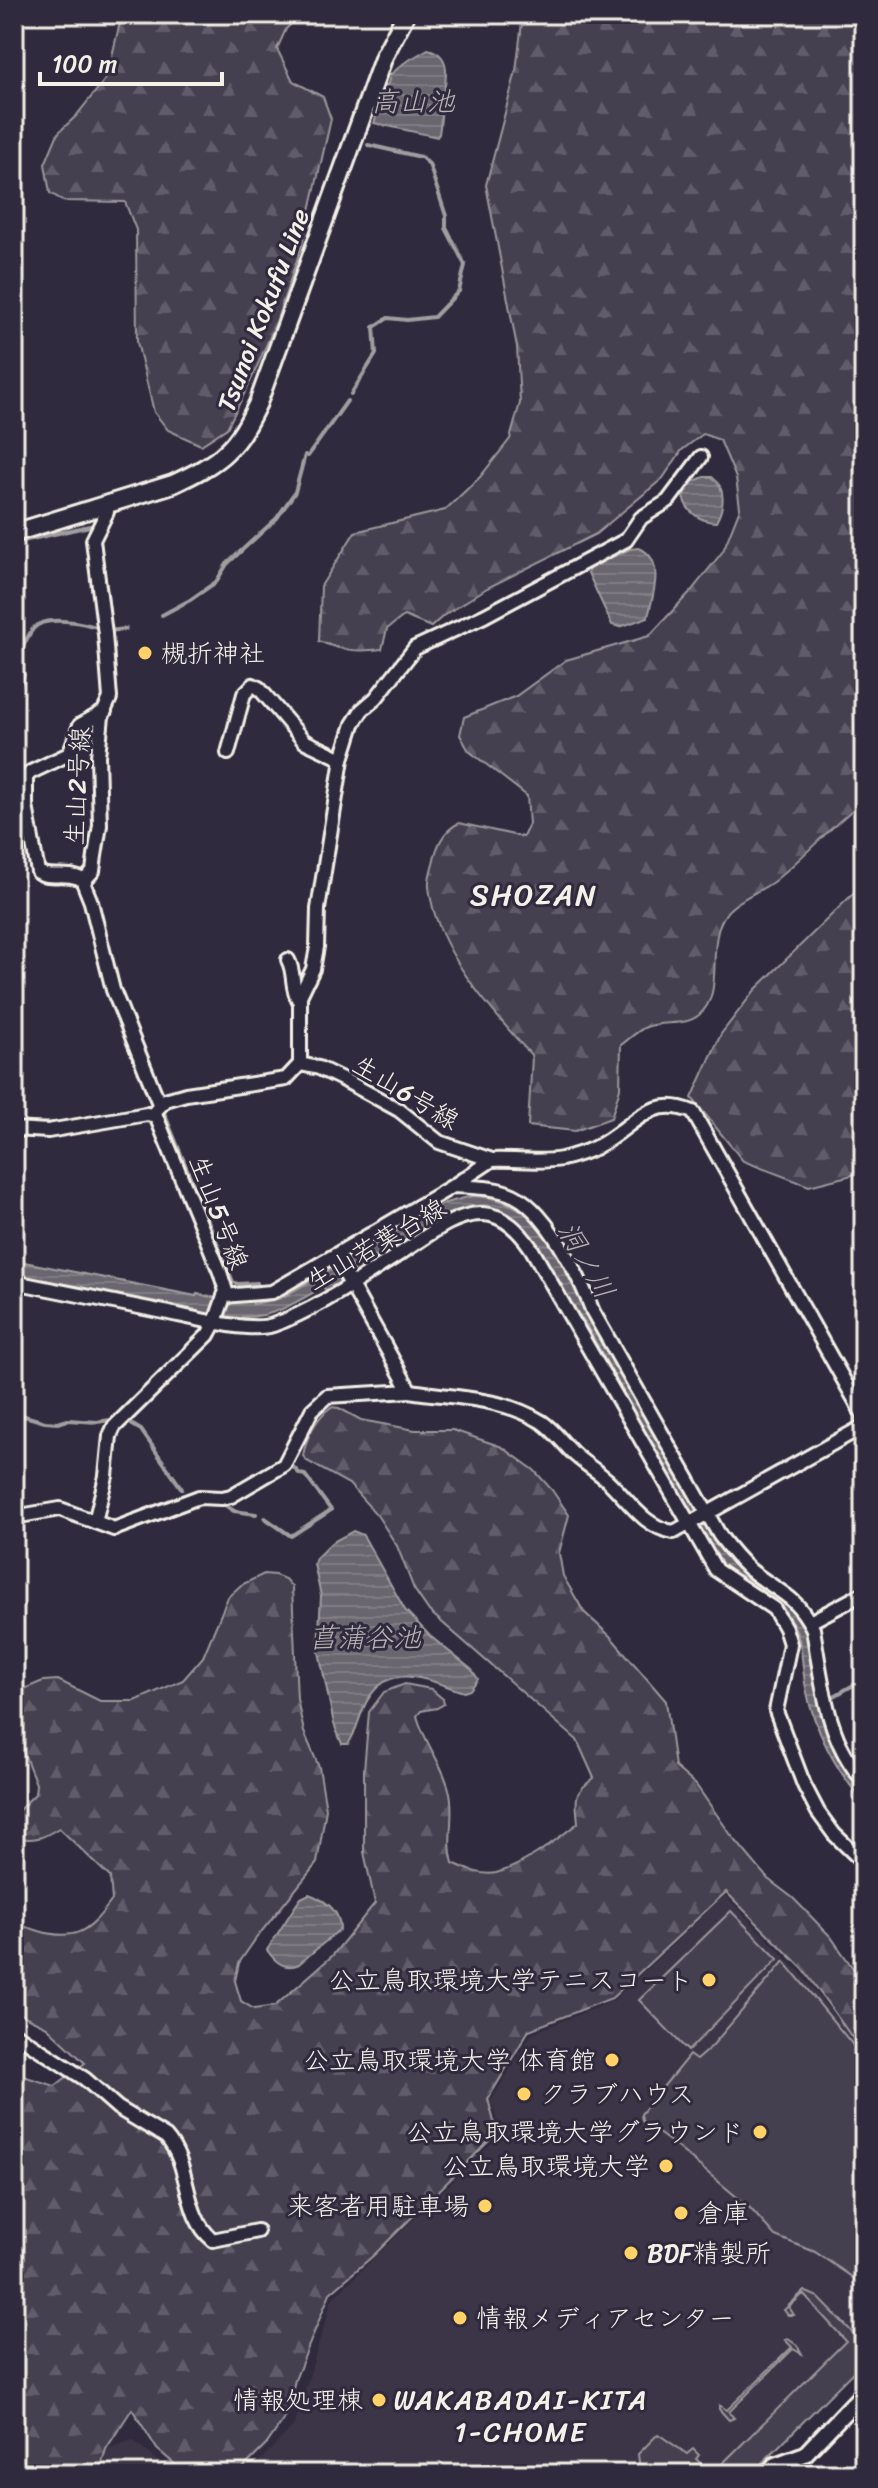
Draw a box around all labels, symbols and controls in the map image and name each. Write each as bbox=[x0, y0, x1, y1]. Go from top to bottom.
scale bar bbox=[40, 36, 222, 86]
text: 100 m bbox=[52, 43, 117, 85]
water label: 高山池 bbox=[371, 77, 456, 126]
street label: Tsunoi Kokufu Line bbox=[203, 202, 323, 418]
place label: 槻折神社 bbox=[161, 630, 265, 676]
marker: 槻折神社 bbox=[136, 644, 154, 662]
street label: 生山2号線 bbox=[51, 725, 103, 847]
district label: SHOZAN bbox=[470, 868, 598, 922]
street label: 生山6号線 bbox=[343, 1042, 469, 1142]
street label: 生山5号線 bbox=[176, 1148, 262, 1276]
street label: 生山若葉台線 bbox=[297, 1185, 455, 1303]
water label: 洞ノ川 bbox=[544, 1212, 629, 1309]
water label: 菖蒲谷池 bbox=[309, 1613, 422, 1662]
place label: 公立鳥取環境大学テニスコート bbox=[328, 1957, 693, 2003]
marker: 公立鳥取環境大学テニスコート bbox=[700, 1971, 718, 1989]
place label: 公立鳥取環境大学 体育館 bbox=[303, 2037, 596, 2083]
marker: 公立鳥取環境大学 体育館 bbox=[603, 2051, 621, 2069]
place label: クラブハウス bbox=[540, 2071, 694, 2117]
marker: クラブハウス bbox=[515, 2085, 533, 2103]
place label: 公立鳥取環境大学グラウンド bbox=[406, 2109, 744, 2155]
marker: 公立鳥取環境大学グラウンド bbox=[751, 2123, 769, 2141]
place label: 公立鳥取環境大学 bbox=[442, 2143, 650, 2189]
marker: 公立鳥取環境大学 bbox=[657, 2157, 675, 2175]
place label: 来客者用駐車場 bbox=[287, 2183, 469, 2229]
place label: 倉庫 bbox=[697, 2190, 749, 2236]
marker: 来客者用駐車場 bbox=[476, 2197, 494, 2215]
marker: 倉庫 bbox=[672, 2204, 690, 2222]
place label: BDF精製所 bbox=[647, 2230, 771, 2276]
marker: BDF精製所 bbox=[622, 2244, 640, 2262]
place label: 情報メディアセンター bbox=[476, 2295, 734, 2341]
marker: 情報メディアセンター bbox=[451, 2309, 469, 2327]
district label: WAKABADAI-KITA 1-CHOME bbox=[393, 2375, 649, 2456]
place label: 情報処理棟 bbox=[233, 2377, 363, 2423]
marker: 情報処理棟 bbox=[370, 2391, 388, 2409]

